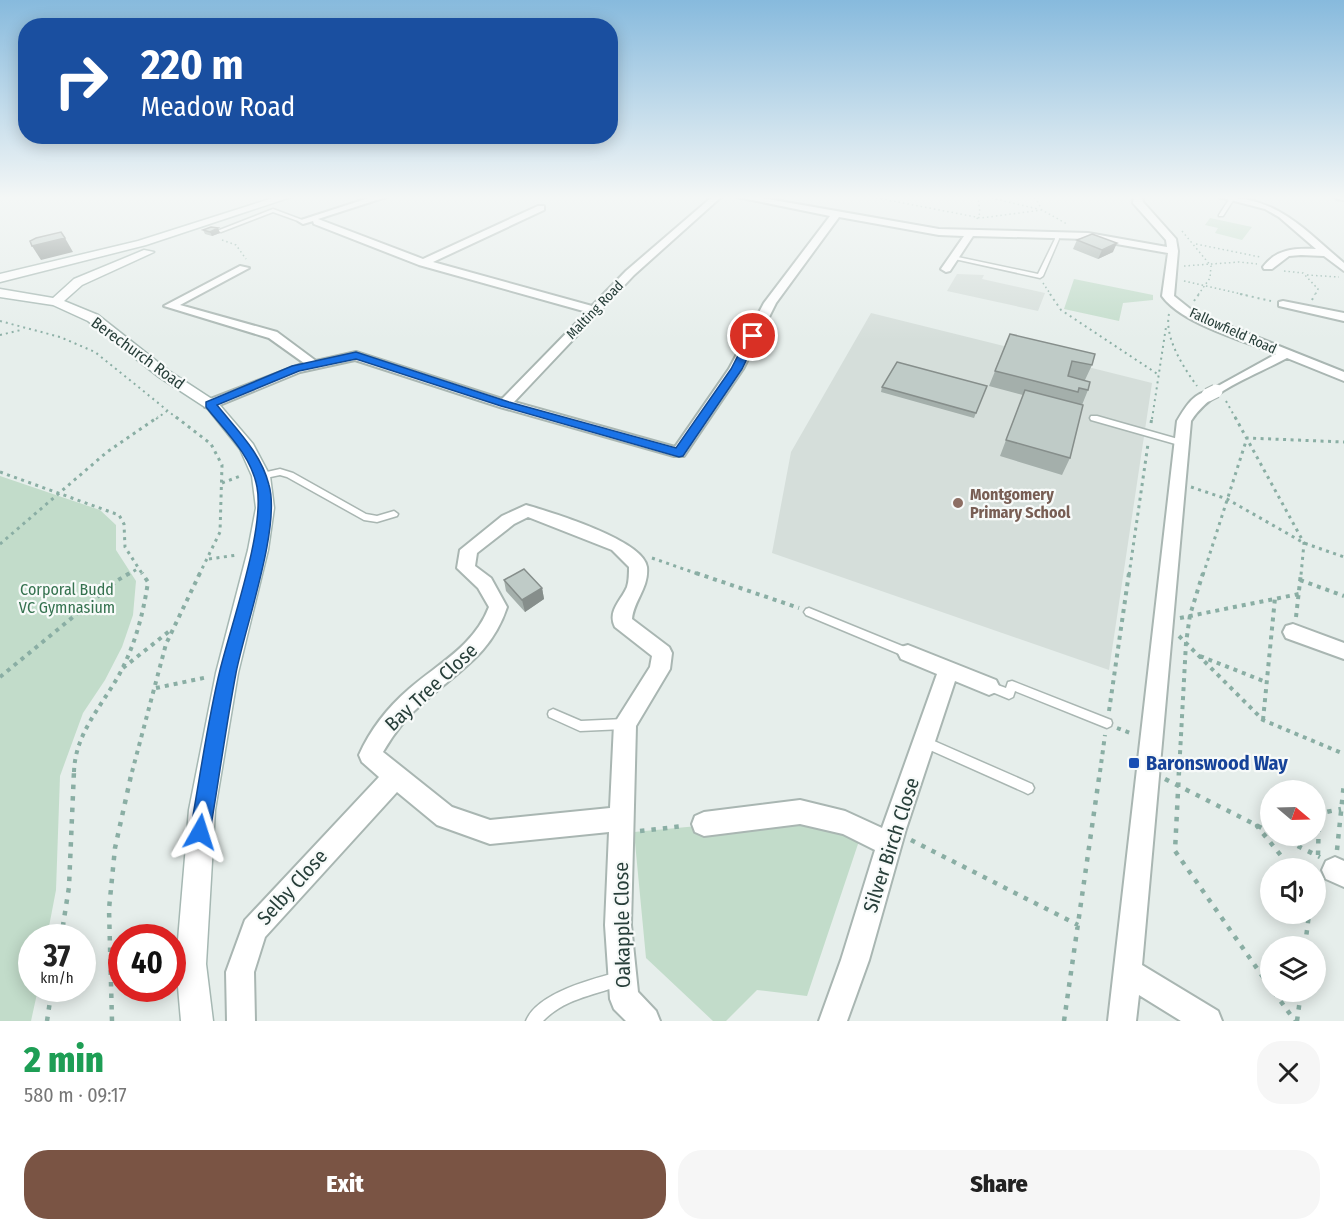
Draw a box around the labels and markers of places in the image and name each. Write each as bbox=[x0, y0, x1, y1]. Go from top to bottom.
pin bbox=[727, 310, 778, 361]
place label: Montgomery Primary School bbox=[970, 485, 1071, 522]
marker: Montgomery Primary School bbox=[951, 496, 965, 510]
place label: Baronswood Way bbox=[1146, 751, 1288, 775]
marker: Baronswood Way bbox=[1127, 756, 1141, 770]

